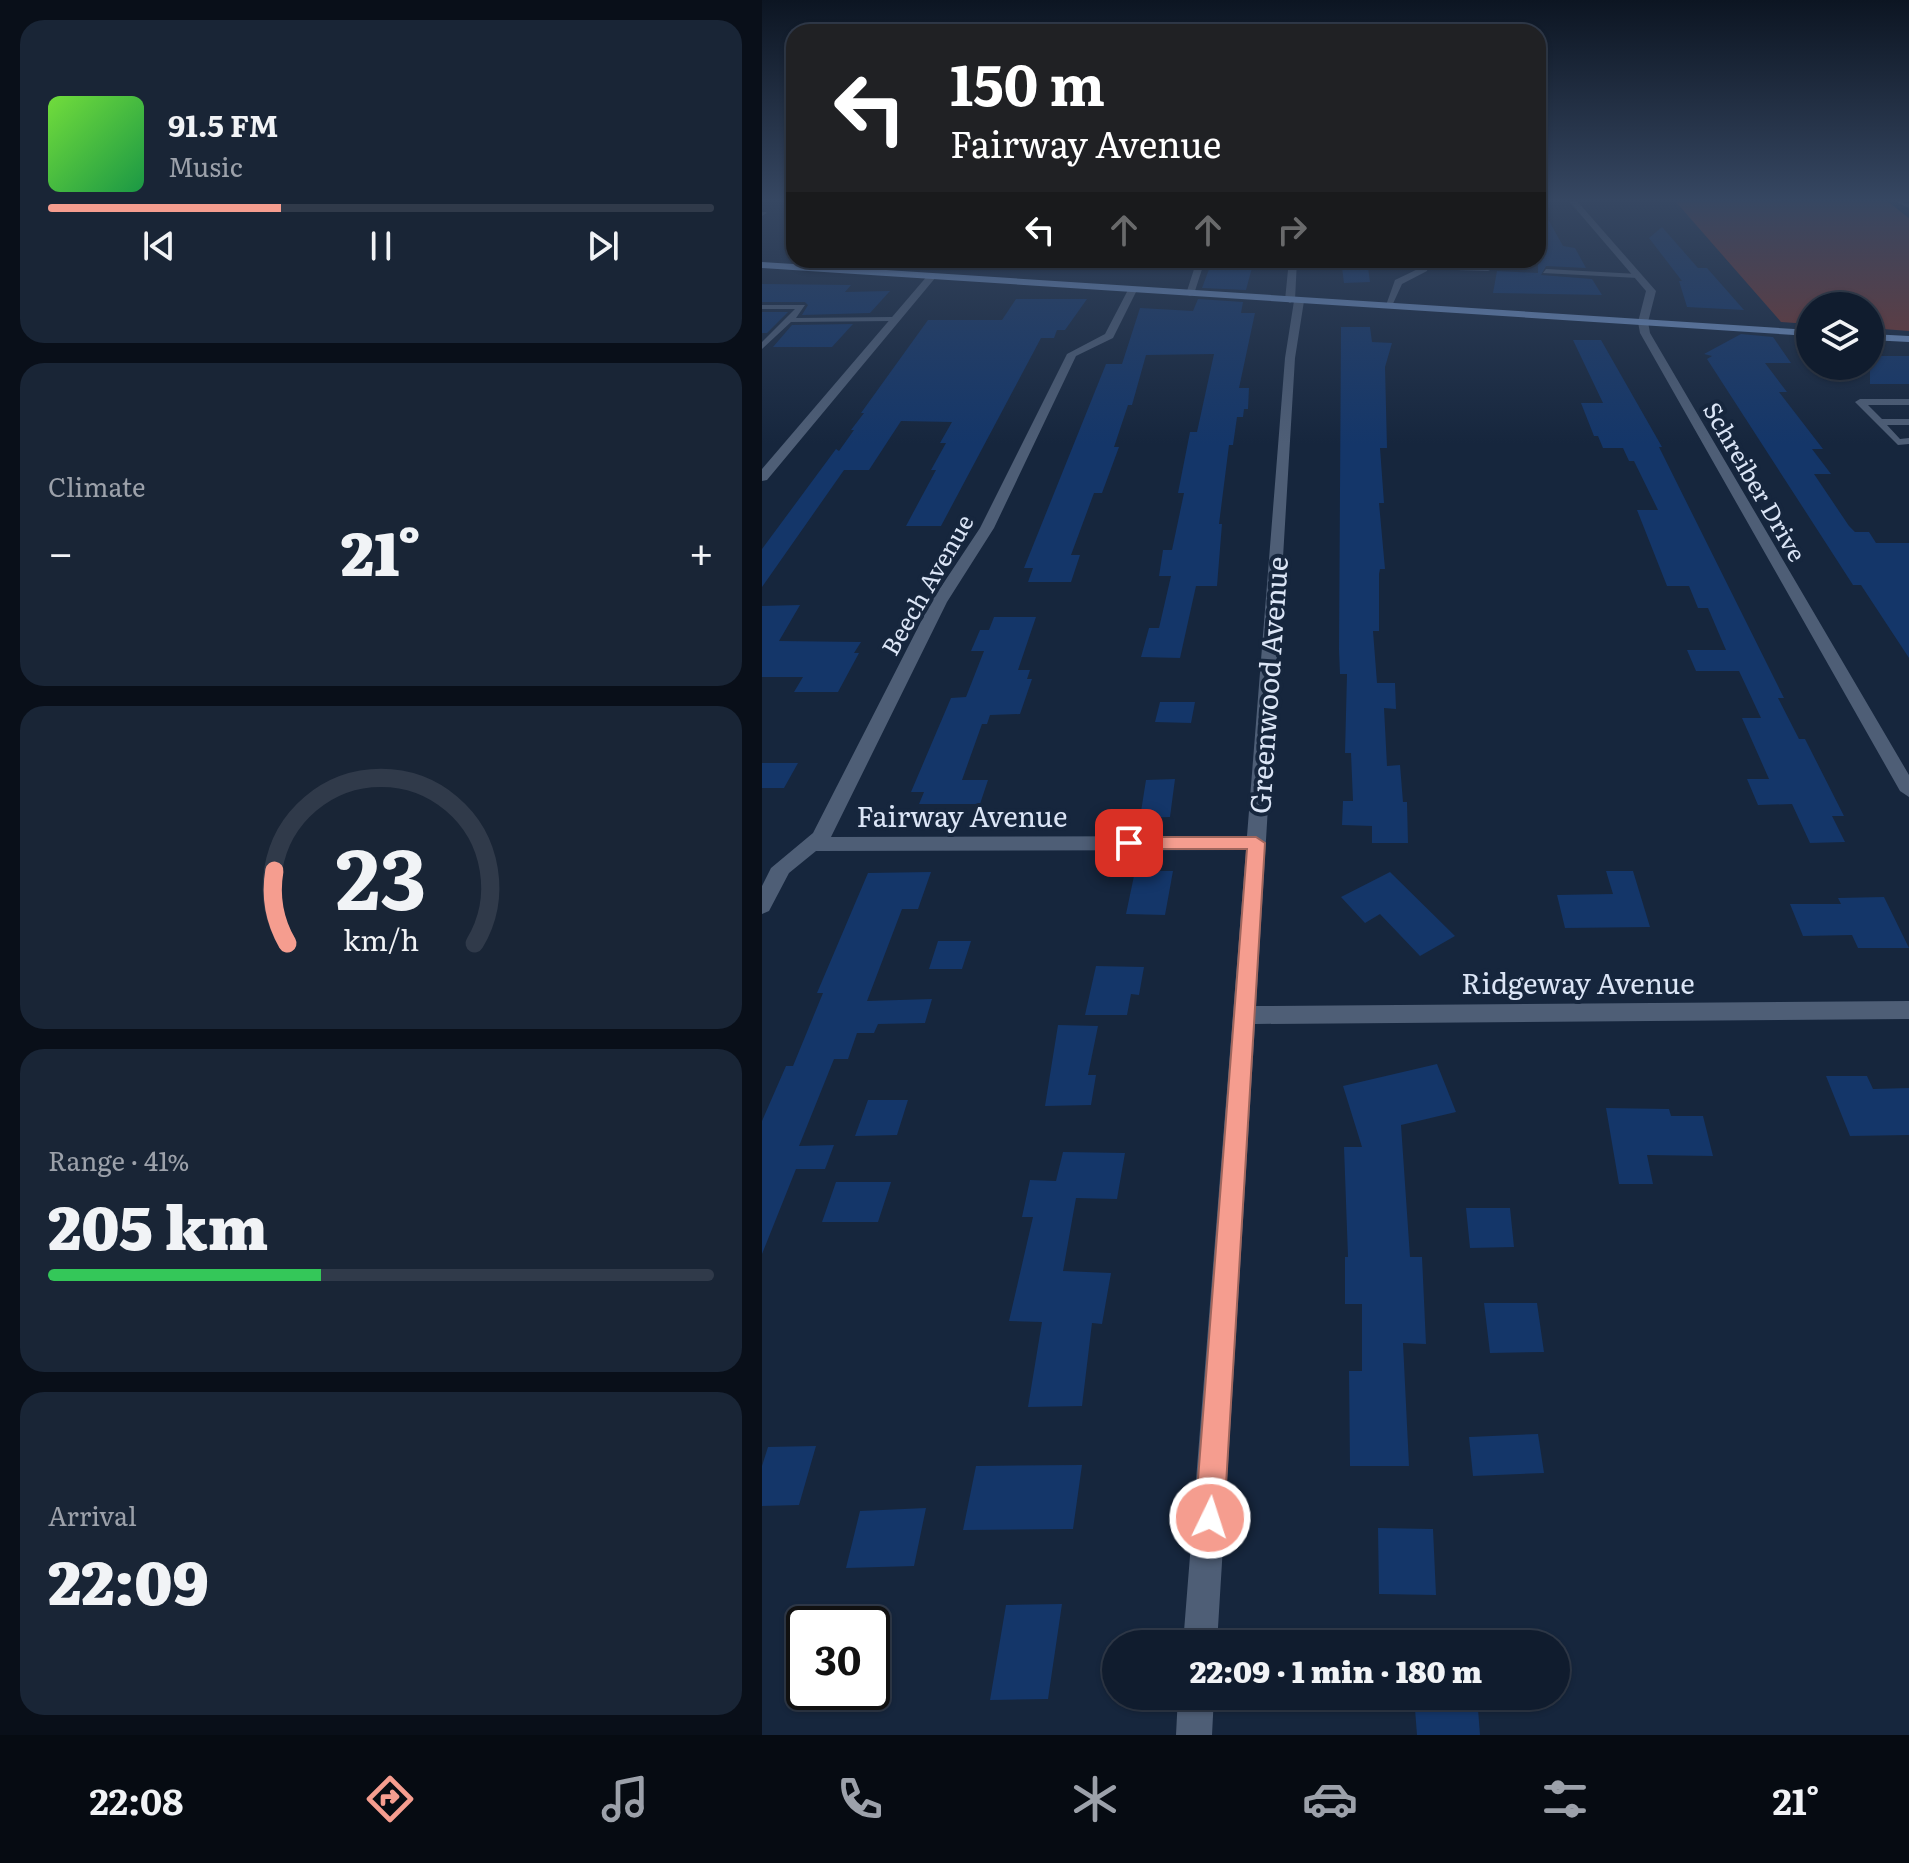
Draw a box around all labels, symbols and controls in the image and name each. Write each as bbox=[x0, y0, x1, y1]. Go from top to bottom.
text: 150 m bbox=[950, 40, 1105, 123]
icon: left bbox=[818, 56, 922, 160]
text: 91.5 FM bbox=[168, 102, 278, 146]
text: Fairway Avenue bbox=[950, 116, 1221, 169]
text: Music bbox=[168, 146, 243, 185]
icon: left bbox=[1018, 208, 1062, 252]
icon: ahead bbox=[1102, 208, 1146, 252]
icon: ahead bbox=[1186, 208, 1230, 252]
icon: right bbox=[1270, 208, 1314, 252]
icon: previous bbox=[137, 224, 181, 268]
icon: pause bbox=[359, 224, 403, 268]
icon: next bbox=[581, 224, 625, 268]
map controls bbox=[1796, 292, 1884, 380]
button: layers bbox=[1796, 292, 1884, 380]
street label: Schreiber Drive bbox=[1696, 395, 1816, 567]
text: Climate bbox=[48, 466, 146, 505]
text: 21° bbox=[341, 505, 421, 594]
street label: Beech Avenue bbox=[871, 507, 981, 661]
text: − bbox=[48, 517, 74, 583]
text: + bbox=[688, 517, 714, 583]
street label: Greenwood Avenue bbox=[1237, 555, 1297, 815]
street label: Fairway Avenue bbox=[856, 794, 1068, 836]
pin bbox=[1095, 809, 1163, 877]
text: 23 bbox=[335, 811, 427, 935]
icon: arrive bbox=[1107, 821, 1151, 865]
text: km/h bbox=[343, 917, 419, 960]
street label: Ridgeway Avenue bbox=[1461, 961, 1695, 1003]
text: Range · 41% bbox=[48, 1140, 189, 1179]
text: 205 km bbox=[48, 1179, 268, 1268]
position arrow bbox=[1168, 1476, 1252, 1560]
text: Arrival bbox=[48, 1495, 137, 1534]
text: 22:09 bbox=[48, 1534, 209, 1623]
speed limit sign: 30 bbox=[786, 1606, 890, 1710]
text: 22:09 · 1 min · 180 m bbox=[1190, 1648, 1482, 1692]
icon: directions bbox=[362, 1771, 418, 1827]
icon: music bbox=[597, 1771, 653, 1827]
icon: phone bbox=[832, 1771, 888, 1827]
icon: climate bbox=[1067, 1771, 1123, 1827]
icon: car bbox=[1302, 1771, 1358, 1827]
icon: filters bbox=[1537, 1771, 1593, 1827]
text: 22:08 bbox=[90, 1773, 183, 1826]
text: 21° bbox=[1773, 1773, 1819, 1826]

